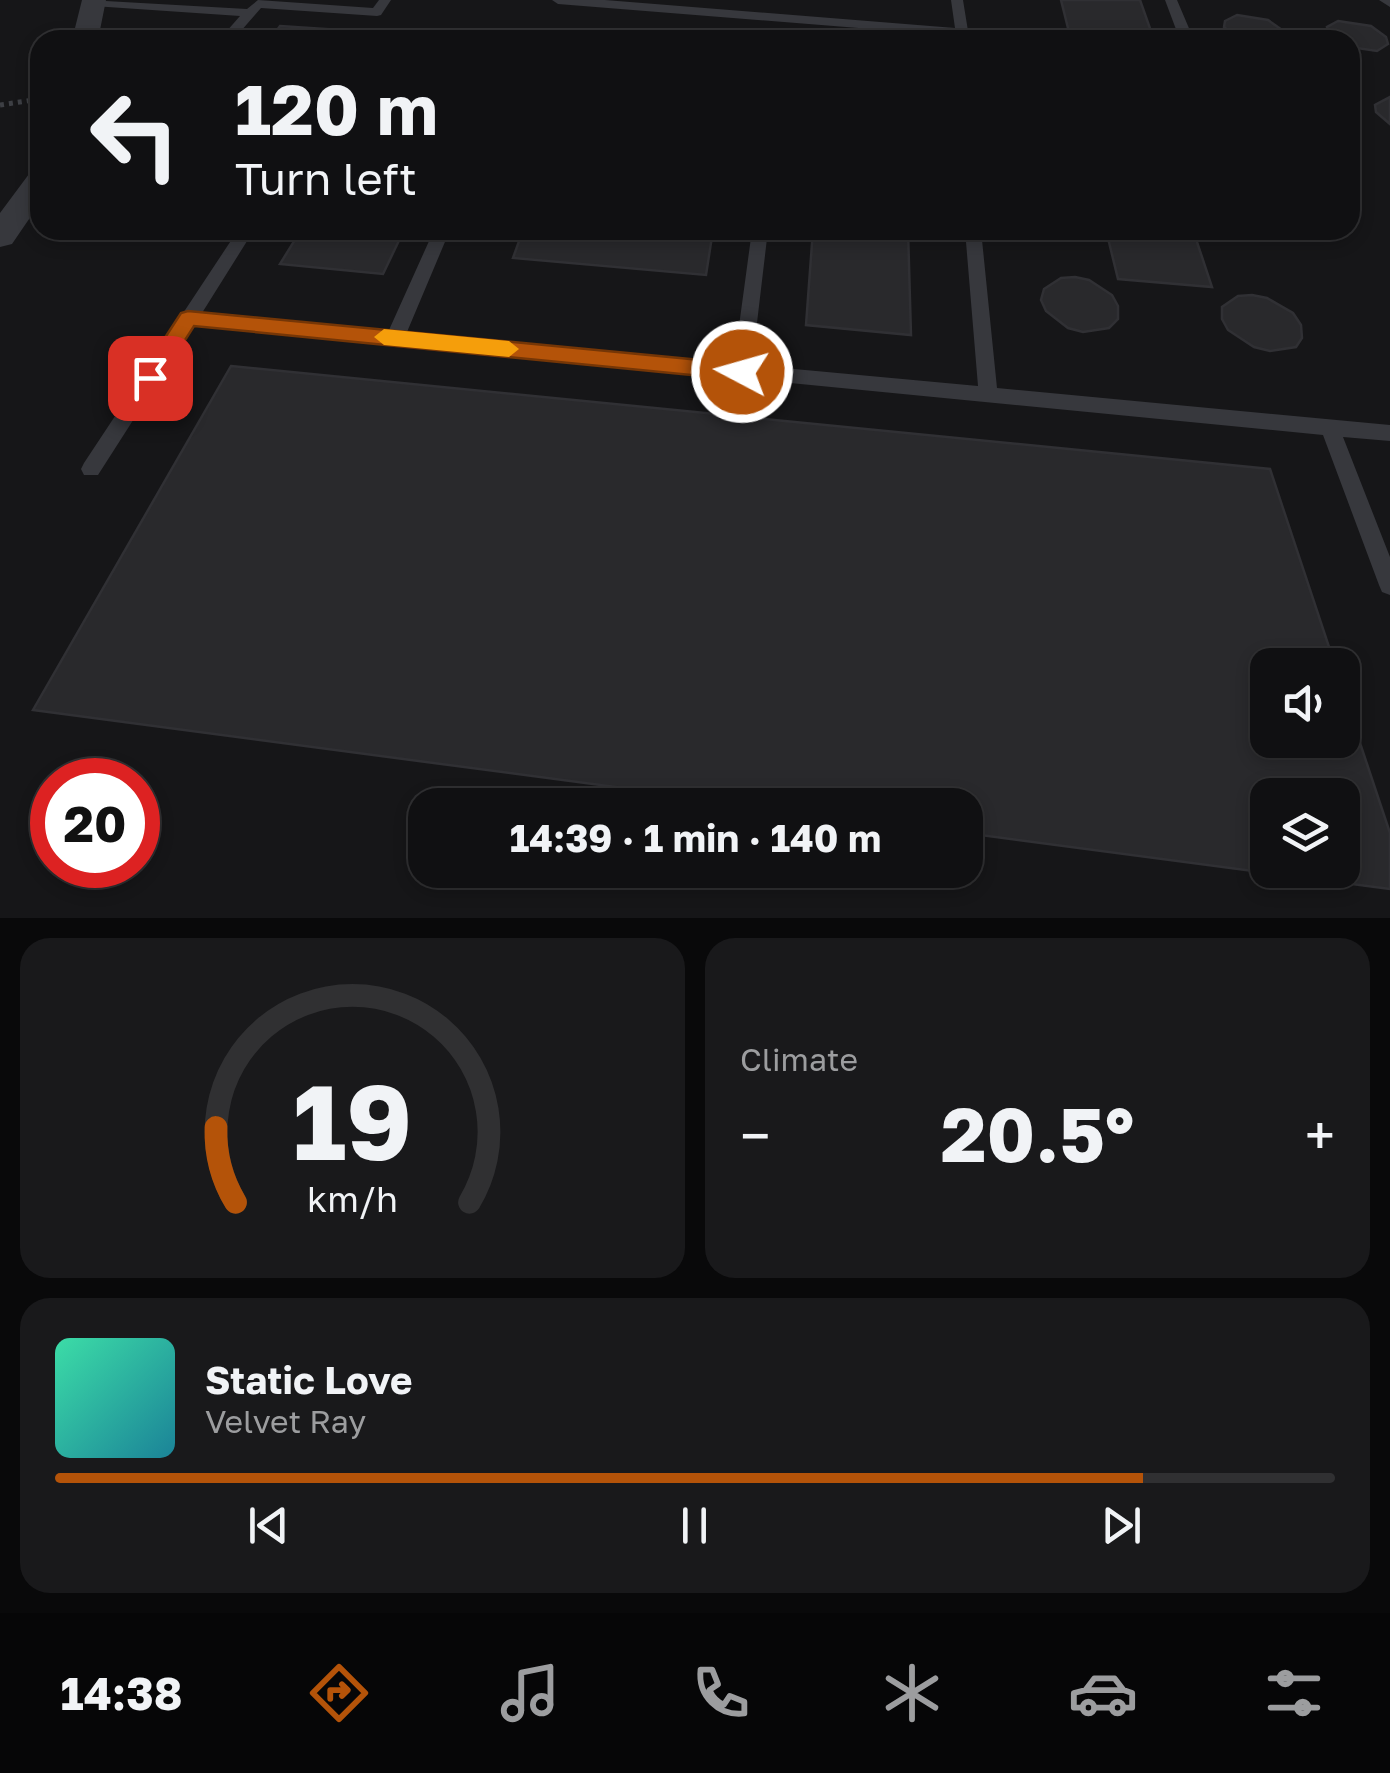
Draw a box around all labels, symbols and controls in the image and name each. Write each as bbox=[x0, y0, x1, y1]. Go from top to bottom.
text: 120 m bbox=[235, 66, 438, 150]
icon: left bbox=[70, 70, 200, 200]
text: Turn left bbox=[235, 151, 417, 205]
position arrow bbox=[690, 320, 794, 424]
pin bbox=[108, 336, 193, 421]
icon: arrive bbox=[123, 351, 178, 406]
map controls bbox=[1250, 648, 1360, 888]
button: sound bbox=[1250, 648, 1360, 758]
speed limit sign: 20 bbox=[30, 758, 160, 888]
button: layers bbox=[1250, 778, 1360, 888]
text: 14:39 · 1 min · 140 m bbox=[510, 815, 881, 860]
text: Climate bbox=[740, 1040, 858, 1078]
text: 19 bbox=[293, 1058, 412, 1183]
text: 20.5° bbox=[941, 1088, 1134, 1179]
text: − bbox=[740, 1102, 770, 1168]
text: + bbox=[1305, 1102, 1335, 1168]
text: km/h bbox=[307, 1177, 398, 1220]
text: Static Love bbox=[205, 1357, 412, 1402]
text: Velvet Ray bbox=[205, 1402, 366, 1440]
icon: previous bbox=[241, 1498, 296, 1553]
icon: pause bbox=[667, 1498, 722, 1553]
icon: next bbox=[1094, 1498, 1149, 1553]
icon: directions bbox=[304, 1658, 374, 1728]
icon: music bbox=[495, 1658, 565, 1728]
icon: phone bbox=[686, 1658, 756, 1728]
icon: climate bbox=[877, 1658, 947, 1728]
icon: car bbox=[1068, 1658, 1138, 1728]
icon: filters bbox=[1259, 1658, 1329, 1728]
text: 14:38 bbox=[61, 1666, 183, 1720]

